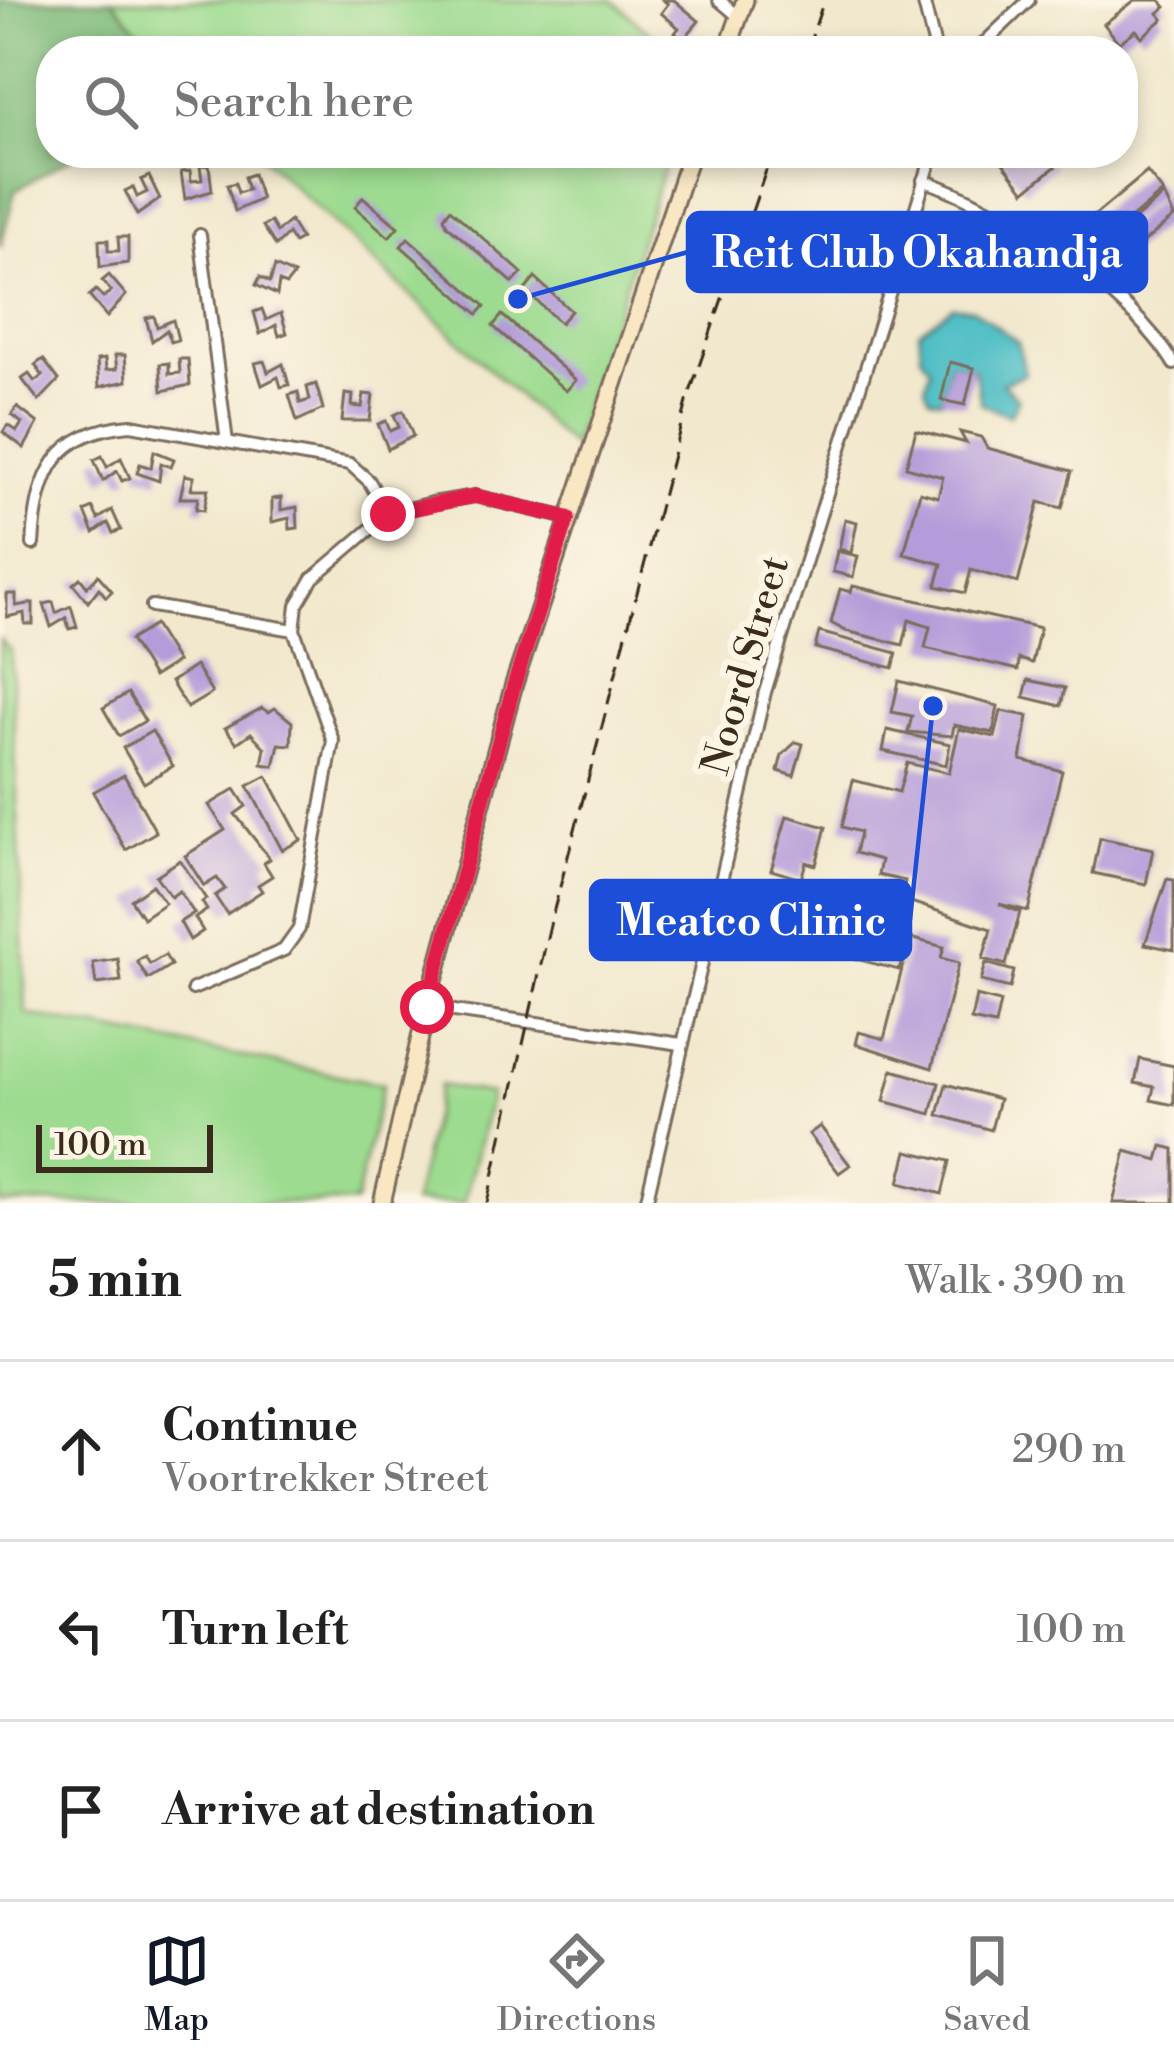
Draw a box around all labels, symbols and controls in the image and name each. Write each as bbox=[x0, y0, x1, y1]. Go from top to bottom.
search box bbox=[36, 36, 1138, 168]
icon: search bbox=[78, 69, 144, 135]
text: Search here bbox=[174, 74, 414, 131]
callout: Reit Club Okahandja bbox=[688, 213, 1146, 291]
text: Reit Club Okahandja bbox=[712, 228, 1123, 281]
route end bbox=[361, 487, 415, 541]
street label: Noord Street bbox=[692, 551, 801, 781]
callout: Meatco Clinic bbox=[591, 881, 910, 959]
text: Meatco Clinic bbox=[616, 896, 886, 949]
route start bbox=[400, 980, 454, 1034]
scale bar bbox=[36, 1119, 213, 1172]
text: 100 m bbox=[54, 1125, 147, 1166]
text: 5 min bbox=[48, 1249, 182, 1313]
text: Walk · 390 m bbox=[906, 1257, 1126, 1306]
text: Continue bbox=[162, 1398, 358, 1455]
icon: ahead bbox=[48, 1418, 114, 1484]
text: 290 m bbox=[1012, 1426, 1126, 1475]
text: Voortrekker Street bbox=[162, 1455, 489, 1504]
icon: left bbox=[48, 1598, 114, 1664]
text: Turn left bbox=[162, 1602, 348, 1659]
text: 100 m bbox=[1017, 1606, 1126, 1655]
icon: arrive bbox=[48, 1778, 114, 1844]
text: Arrive at destination bbox=[162, 1782, 595, 1839]
tab: Map bbox=[144, 1928, 210, 2041]
tab: Directions bbox=[497, 1928, 656, 2041]
tab: Saved bbox=[944, 1928, 1030, 2041]

